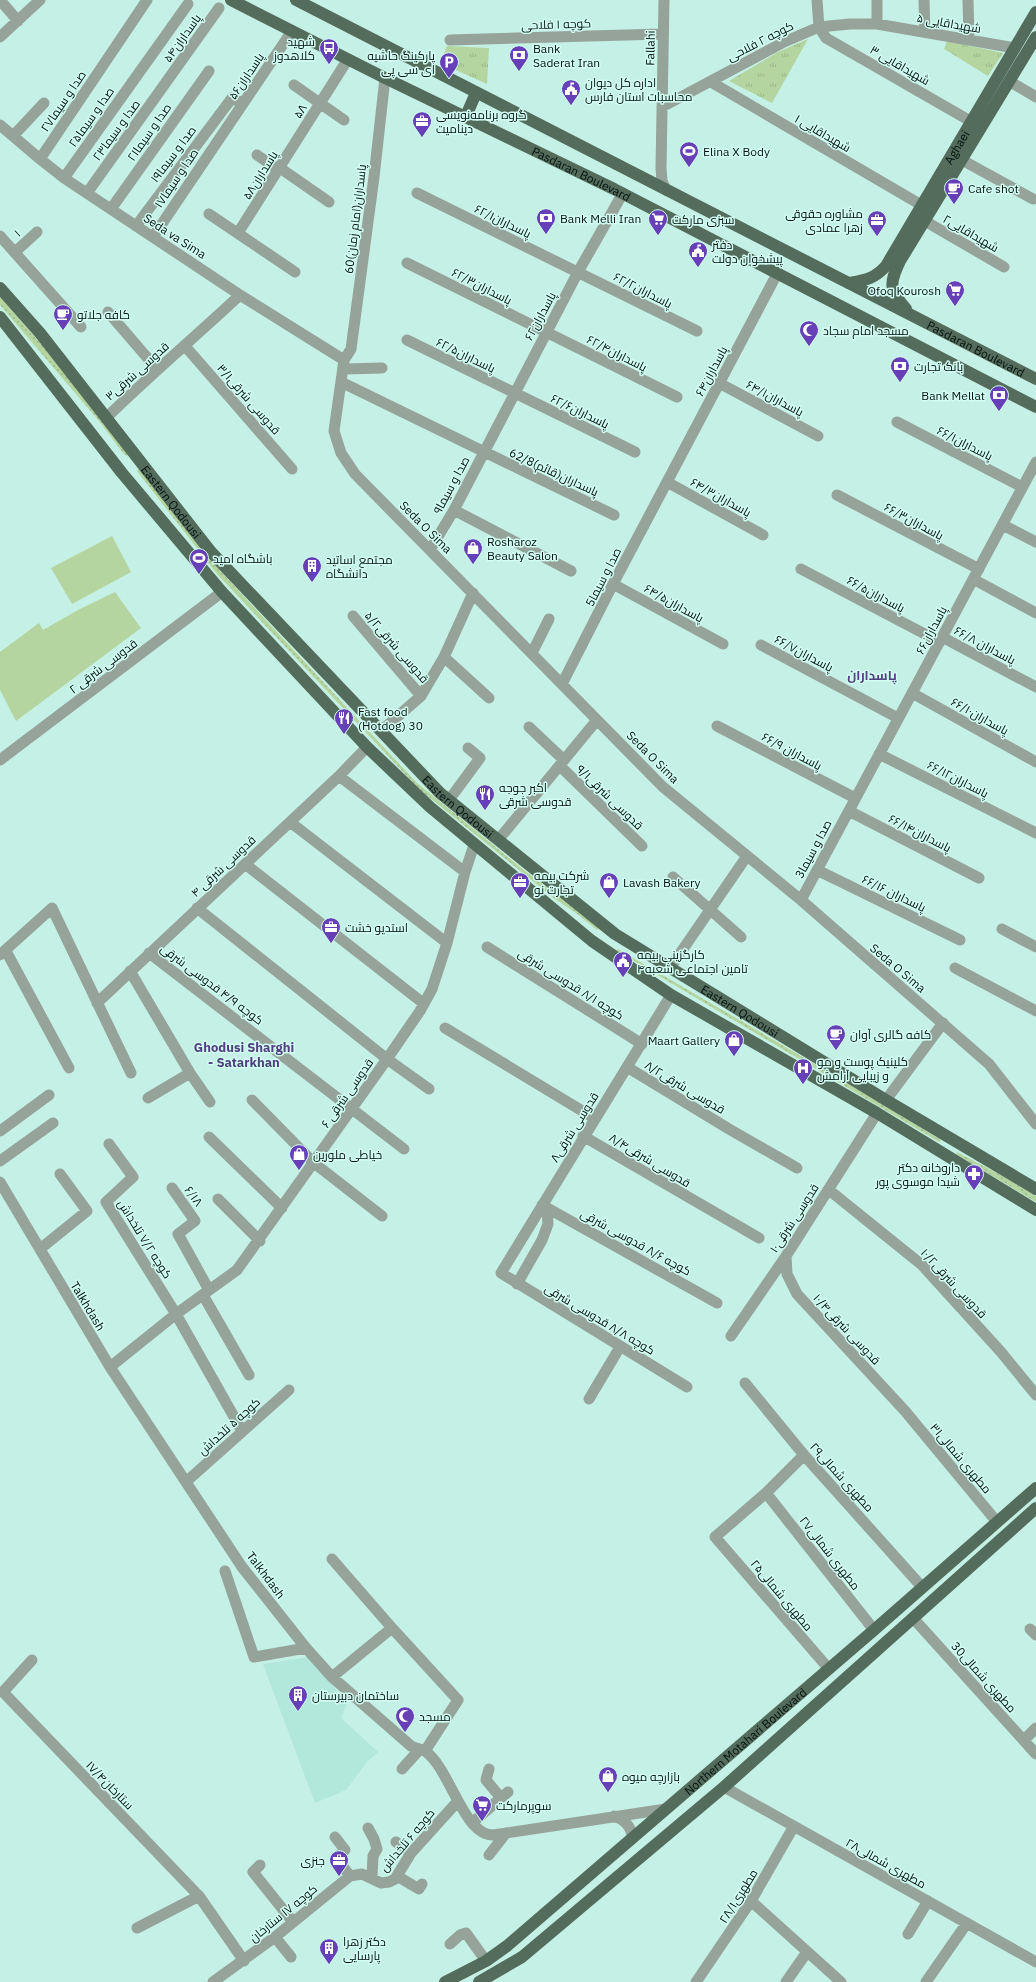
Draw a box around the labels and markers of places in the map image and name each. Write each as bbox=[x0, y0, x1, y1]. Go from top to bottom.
place label: شهید کلاهدوز bbox=[273, 34, 315, 63]
bus stop icon: شهید کلاهدوز bbox=[318, 37, 340, 65]
place label: Bank Saderat Iran bbox=[533, 41, 600, 70]
bank icon: Bank Saderat Iran bbox=[508, 44, 530, 72]
place label: پارکینگ حاشیه ای سی پی bbox=[367, 48, 436, 79]
parking icon: پارکینگ حاشیه ای سی پی bbox=[438, 51, 460, 79]
place label: اداره کل دیوان محاسبات استان فارس bbox=[585, 75, 692, 104]
public building icon: اداره کل دیوان محاسبات استان فارس bbox=[560, 78, 582, 106]
place label: گروه برنامه‌نویسی دینامیت bbox=[436, 107, 527, 136]
office icon: گروه برنامه‌نویسی دینامیت bbox=[411, 110, 433, 138]
sports icon: Elina X Body bbox=[678, 140, 700, 168]
place label: Elina X Body bbox=[703, 144, 770, 159]
cafe icon: Cafe shot bbox=[943, 177, 965, 205]
place label: Cafe shot bbox=[968, 181, 1019, 196]
place label: مشاوره حقوقی زهرا عمادی bbox=[785, 206, 863, 235]
bank icon: Bank Melli Iran bbox=[535, 207, 557, 235]
supermarket icon: سبزی مارکت bbox=[647, 208, 669, 236]
office icon: مشاوره حقوقی زهرا عمادی bbox=[866, 209, 888, 237]
place label: Bank Melli Iran bbox=[560, 211, 641, 226]
place label: سبزی مارکت bbox=[672, 212, 734, 227]
place label: دفتر پیشخوان دولت bbox=[711, 237, 784, 268]
public building icon: دفتر پیشخوان دولت bbox=[687, 240, 709, 268]
supermarket icon: Ofoq Kourosh bbox=[944, 279, 966, 307]
place label: Ofoq Kourosh bbox=[868, 283, 941, 298]
cafe icon: کافه جلاتو bbox=[52, 303, 74, 331]
place label: کافه جلاتو bbox=[77, 307, 130, 322]
mosque icon: مسجد امام سجاد bbox=[798, 319, 820, 347]
place label: مسجد امام سجاد bbox=[823, 323, 909, 339]
bank icon: بانک تجارت bbox=[889, 355, 911, 383]
place label: بانک تجارت bbox=[914, 359, 963, 374]
bank icon: Bank Mellat bbox=[988, 384, 1010, 412]
place label: Bank Mellat bbox=[921, 388, 985, 403]
place label: Rosharoz Beauty Salon bbox=[487, 534, 558, 563]
shop icon: Rosharoz Beauty Salon bbox=[462, 537, 484, 565]
sports icon: باشگاه امید bbox=[188, 547, 210, 575]
place label: باشگاه امید bbox=[213, 551, 272, 566]
place label: مجتمع اساتید دانشگاه bbox=[326, 552, 393, 581]
building icon: مجتمع اساتید دانشگاه bbox=[301, 555, 323, 583]
place label: Fast food (Hotdog) 30 bbox=[358, 704, 423, 733]
restaurant icon: Fast food (Hotdog) 30 bbox=[333, 707, 355, 735]
place label: اکبر جوجه قدوسی شرقی bbox=[499, 780, 571, 809]
restaurant icon: اکبر جوجه قدوسی شرقی bbox=[474, 783, 496, 811]
place label: شرکت بیمه تجارت نو bbox=[534, 868, 589, 897]
office icon: شرکت بیمه تجارت نو bbox=[509, 871, 531, 899]
shop icon: Lavash Bakery bbox=[598, 871, 620, 899]
place label: Lavash Bakery bbox=[623, 875, 700, 890]
office icon: استدیو خشت bbox=[320, 916, 342, 944]
place label: استدیو خشت bbox=[345, 920, 408, 935]
place label: کارگزینی بیمه تامین اجتماعی شعبه۴ bbox=[637, 947, 749, 976]
public building icon: کارگزینی بیمه تامین اجتماعی شعبه۴ bbox=[612, 950, 634, 978]
cafe icon: کافه گالری آوان bbox=[825, 1023, 847, 1051]
place label: کافه گالری آوان bbox=[850, 1027, 931, 1042]
shop icon: Maart Gallery bbox=[723, 1029, 745, 1057]
place label: Maart Gallery bbox=[648, 1033, 720, 1048]
place label: کلینیک پوست و مو و زیبایی آرامش bbox=[817, 1054, 908, 1083]
hospital icon: کلینیک پوست و مو و زیبایی آرامش bbox=[792, 1057, 814, 1085]
shop icon: خیاطی ملورین bbox=[288, 1143, 310, 1171]
place label: خیاطی ملورین bbox=[313, 1147, 382, 1162]
place label: داروخانه دکتر شیدا موسوی پور bbox=[875, 1160, 960, 1191]
pharmacy icon: داروخانه دکتر شیدا موسوی پور bbox=[963, 1163, 985, 1191]
building icon: ساختمان دبیرستان bbox=[287, 1684, 309, 1712]
place label: ساختمان دبیرستان bbox=[312, 1688, 399, 1703]
mosque icon: مسجد bbox=[394, 1705, 416, 1733]
place label: مسجد bbox=[419, 1709, 451, 1724]
shop icon: بازارچه میوه bbox=[597, 1765, 619, 1793]
place label: بازارچه میوه bbox=[622, 1769, 680, 1786]
supermarket icon: سوپرمارکت bbox=[471, 1794, 493, 1822]
place label: سوپرمارکت bbox=[496, 1798, 551, 1815]
office icon: جنزی bbox=[328, 1849, 350, 1877]
place label: جنزی bbox=[300, 1853, 325, 1868]
place label: دکتر زهرا پارسایی bbox=[343, 1934, 386, 1965]
building icon: دکتر زهرا پارسایی bbox=[318, 1937, 340, 1965]

